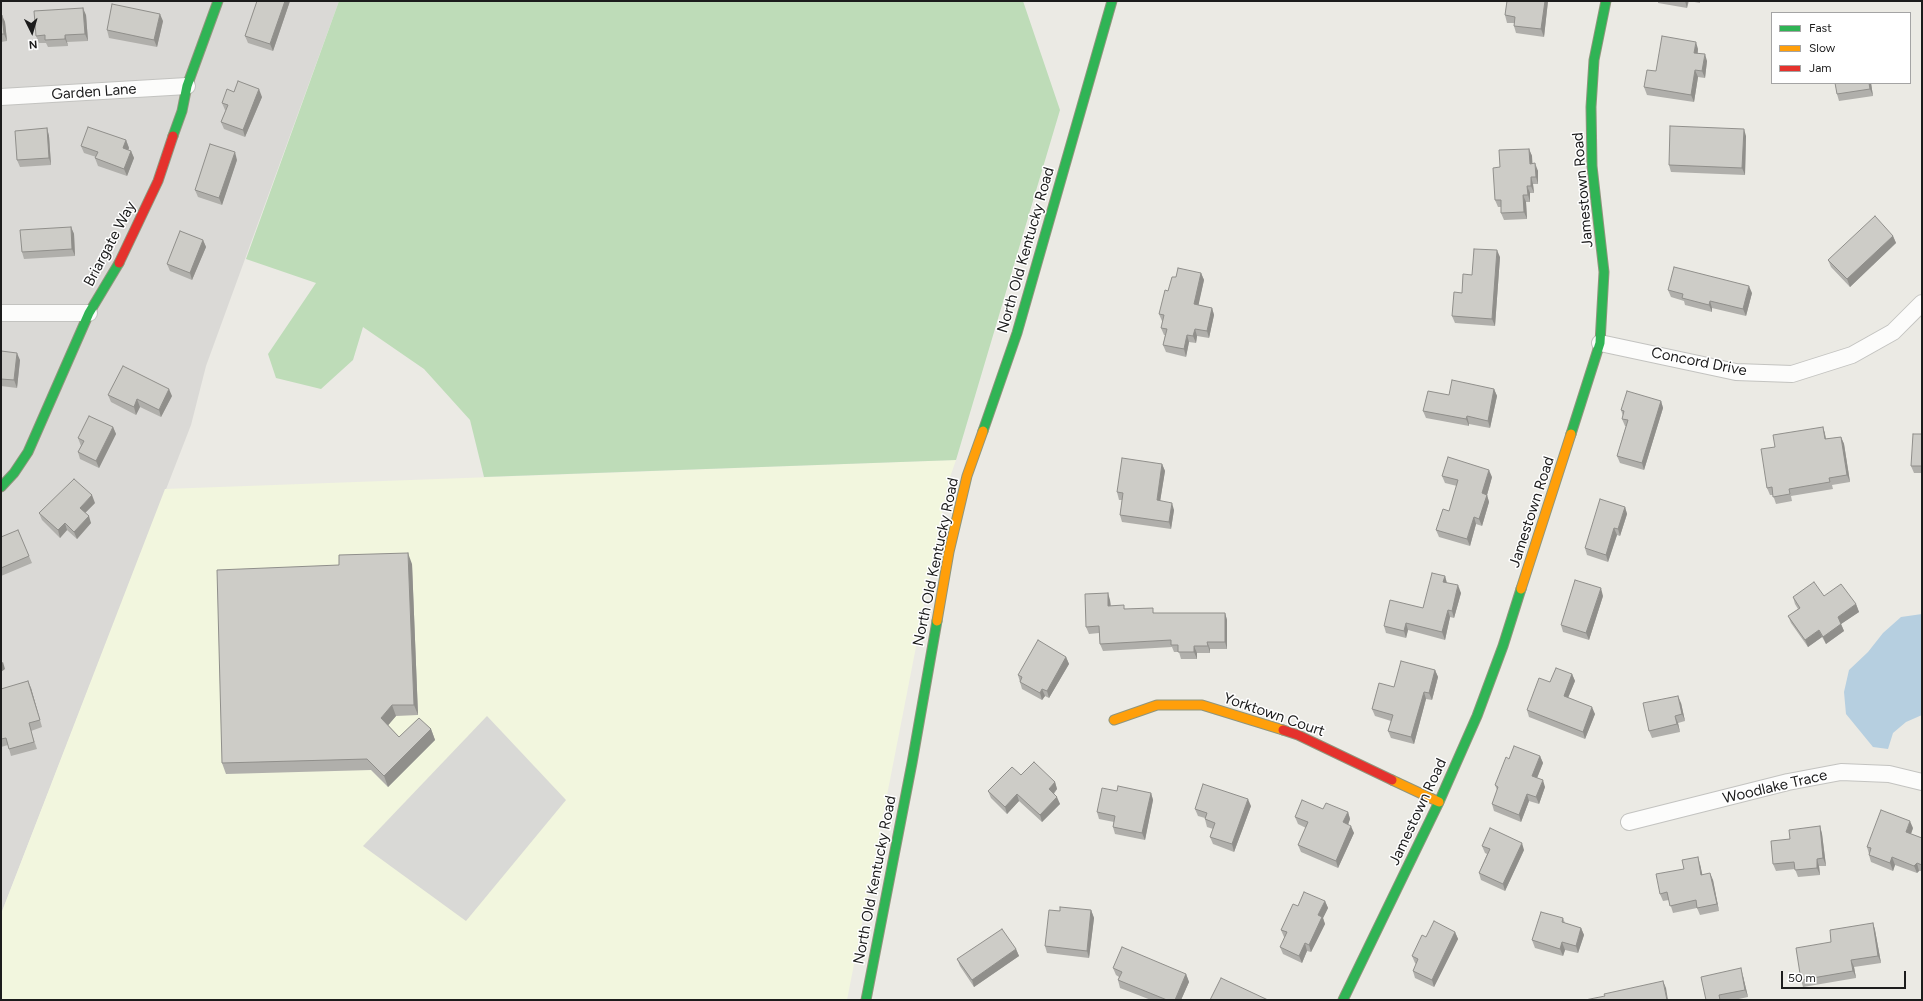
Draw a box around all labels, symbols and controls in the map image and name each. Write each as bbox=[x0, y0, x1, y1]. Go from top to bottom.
north arrow bbox=[12, 12, 52, 52]
legend bbox=[1771, 12, 1911, 84]
text: Fast bbox=[1809, 21, 1832, 35]
text: N bbox=[28, 38, 38, 51]
text: Slow bbox=[1809, 41, 1835, 55]
text: Jam bbox=[1809, 61, 1832, 75]
street label: Garden Lane bbox=[51, 80, 137, 104]
street label: Jamestown Road bbox=[1569, 132, 1597, 248]
street label: North Old Kentucky Road bbox=[994, 165, 1058, 335]
street label: Briargate Way bbox=[80, 198, 140, 290]
street label: Concord Drive bbox=[1650, 344, 1748, 380]
street label: Jamestown Road bbox=[1506, 454, 1558, 570]
street label: North Old Kentucky Road bbox=[909, 476, 963, 648]
street label: Yorktown Court bbox=[1221, 689, 1327, 741]
street label: Jamestown Road bbox=[1385, 756, 1451, 868]
street label: Woodlake Trace bbox=[1721, 766, 1829, 808]
street label: North Old Kentucky Road bbox=[850, 794, 900, 966]
scale bar bbox=[1783, 963, 1908, 989]
text: 50 m bbox=[1788, 971, 1816, 985]

